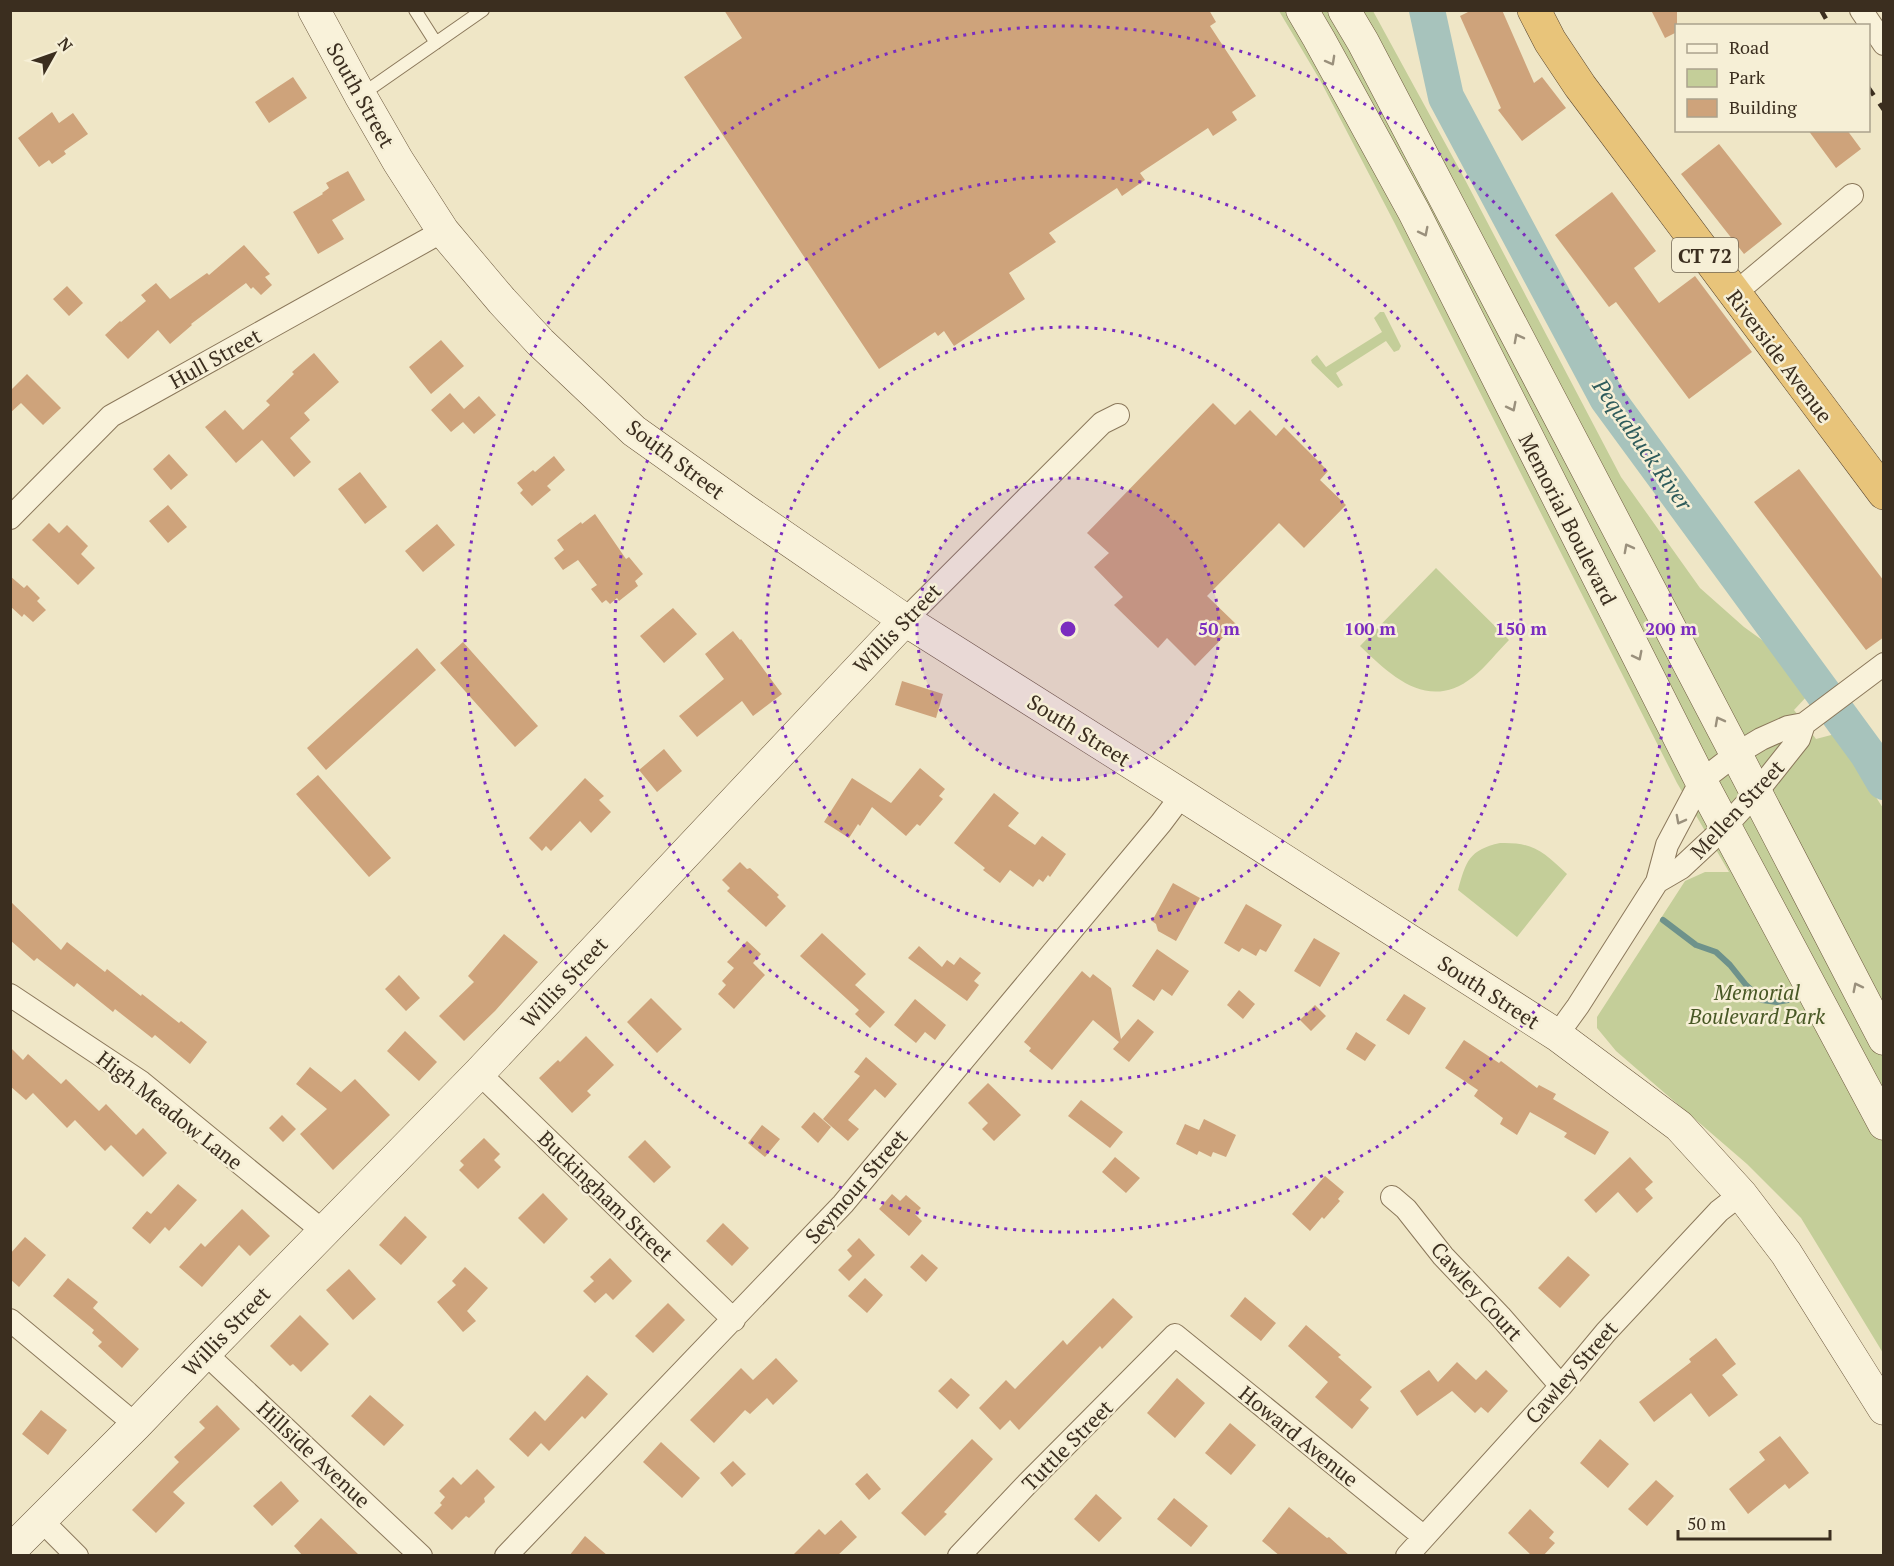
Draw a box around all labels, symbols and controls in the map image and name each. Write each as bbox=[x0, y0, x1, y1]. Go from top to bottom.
north arrow bbox=[24, 24, 84, 84]
legend bbox=[1675, 24, 1870, 132]
text: N bbox=[53, 33, 78, 56]
text: Road bbox=[1729, 35, 1769, 59]
street label: South Street bbox=[321, 37, 402, 153]
one-way arrow bbox=[1324, 55, 1335, 65]
text: Park bbox=[1729, 65, 1766, 89]
text: Building bbox=[1729, 95, 1797, 119]
one-way arrow bbox=[1417, 226, 1429, 237]
road number: CT 72 bbox=[1672, 238, 1738, 272]
street label: Riverside Avenue bbox=[1721, 284, 1839, 428]
street label: Hull Street bbox=[164, 321, 266, 395]
one-way arrow bbox=[1514, 334, 1525, 345]
water label: Pequabuck River bbox=[1586, 372, 1700, 517]
one-way arrow bbox=[1504, 400, 1516, 411]
street label: South Street bbox=[621, 413, 731, 505]
street label: Memorial Boulevard bbox=[1513, 428, 1624, 610]
one-way arrow bbox=[1624, 544, 1635, 555]
street label: Willis Street bbox=[847, 577, 947, 679]
text: 50 m bbox=[1198, 616, 1240, 640]
text: 100 m bbox=[1344, 616, 1396, 640]
text: 150 m bbox=[1495, 616, 1547, 640]
text: 200 m bbox=[1645, 616, 1697, 640]
centre of rings bbox=[1058, 619, 1078, 639]
one-way arrow bbox=[1630, 649, 1642, 660]
street label: South Street bbox=[1022, 687, 1136, 773]
one-way arrow bbox=[1715, 717, 1726, 727]
street label: Mellen Street bbox=[1684, 753, 1790, 864]
one-way arrow bbox=[1676, 814, 1688, 825]
street label: Willis Street bbox=[515, 930, 614, 1034]
street label: South Street bbox=[1433, 949, 1546, 1035]
park label: Memorial Boulevard Park bbox=[1688, 978, 1826, 1030]
one-way arrow bbox=[1852, 983, 1864, 994]
street label: High Meadow Lane bbox=[91, 1044, 249, 1176]
street label: Seymour Street bbox=[799, 1123, 914, 1249]
street label: Buckingham Street bbox=[532, 1124, 680, 1268]
street label: Cawley Court bbox=[1425, 1235, 1529, 1347]
street label: Willis Street bbox=[176, 1280, 276, 1382]
street label: Cawley Street bbox=[1519, 1314, 1624, 1429]
street label: Howard Avenue bbox=[1234, 1379, 1364, 1493]
street label: Tuttle Street bbox=[1015, 1393, 1119, 1497]
street label: Hillside Avenue bbox=[251, 1394, 377, 1514]
scale bar bbox=[1678, 1503, 1830, 1541]
text: 50 m bbox=[1687, 1511, 1727, 1535]

